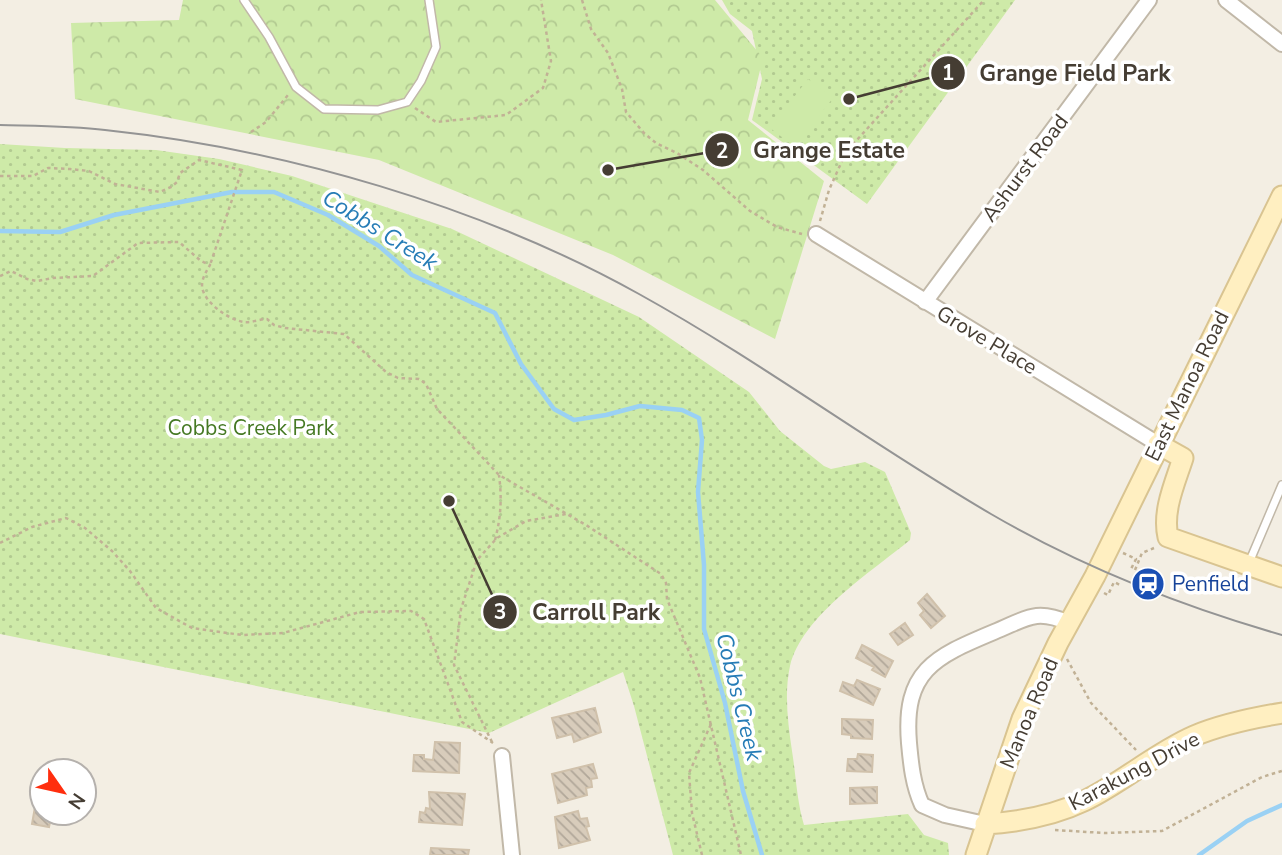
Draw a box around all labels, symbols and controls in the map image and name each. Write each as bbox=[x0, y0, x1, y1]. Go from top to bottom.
callout: Grange Field Park bbox=[930, 51, 1185, 95]
text: Grange Field Park bbox=[979, 58, 1171, 89]
text: 1 bbox=[942, 59, 954, 87]
street label: Ashurst Road bbox=[975, 108, 1075, 228]
callout: Grange Estate bbox=[704, 128, 919, 172]
text: Grange Estate bbox=[753, 135, 905, 166]
text: 2 bbox=[716, 137, 728, 165]
water label: Cobbs Creek bbox=[316, 182, 444, 278]
street label: Grove Place bbox=[931, 299, 1043, 381]
street label: East Manoa Road bbox=[1138, 306, 1236, 466]
park label: Cobbs Creek Park bbox=[168, 414, 335, 442]
station icon: Penfield bbox=[1129, 565, 1167, 603]
place label: Penfield bbox=[1172, 570, 1249, 598]
callout: Carroll Park bbox=[483, 590, 674, 634]
text: Carroll Park bbox=[532, 597, 661, 628]
text: 3 bbox=[494, 598, 506, 626]
water label: Cobbs Creek bbox=[708, 630, 770, 765]
street label: Manoa Road bbox=[993, 653, 1065, 773]
street label: Karakung Drive bbox=[1064, 725, 1204, 817]
north arrow bbox=[28, 757, 98, 827]
text: N bbox=[62, 788, 91, 814]

